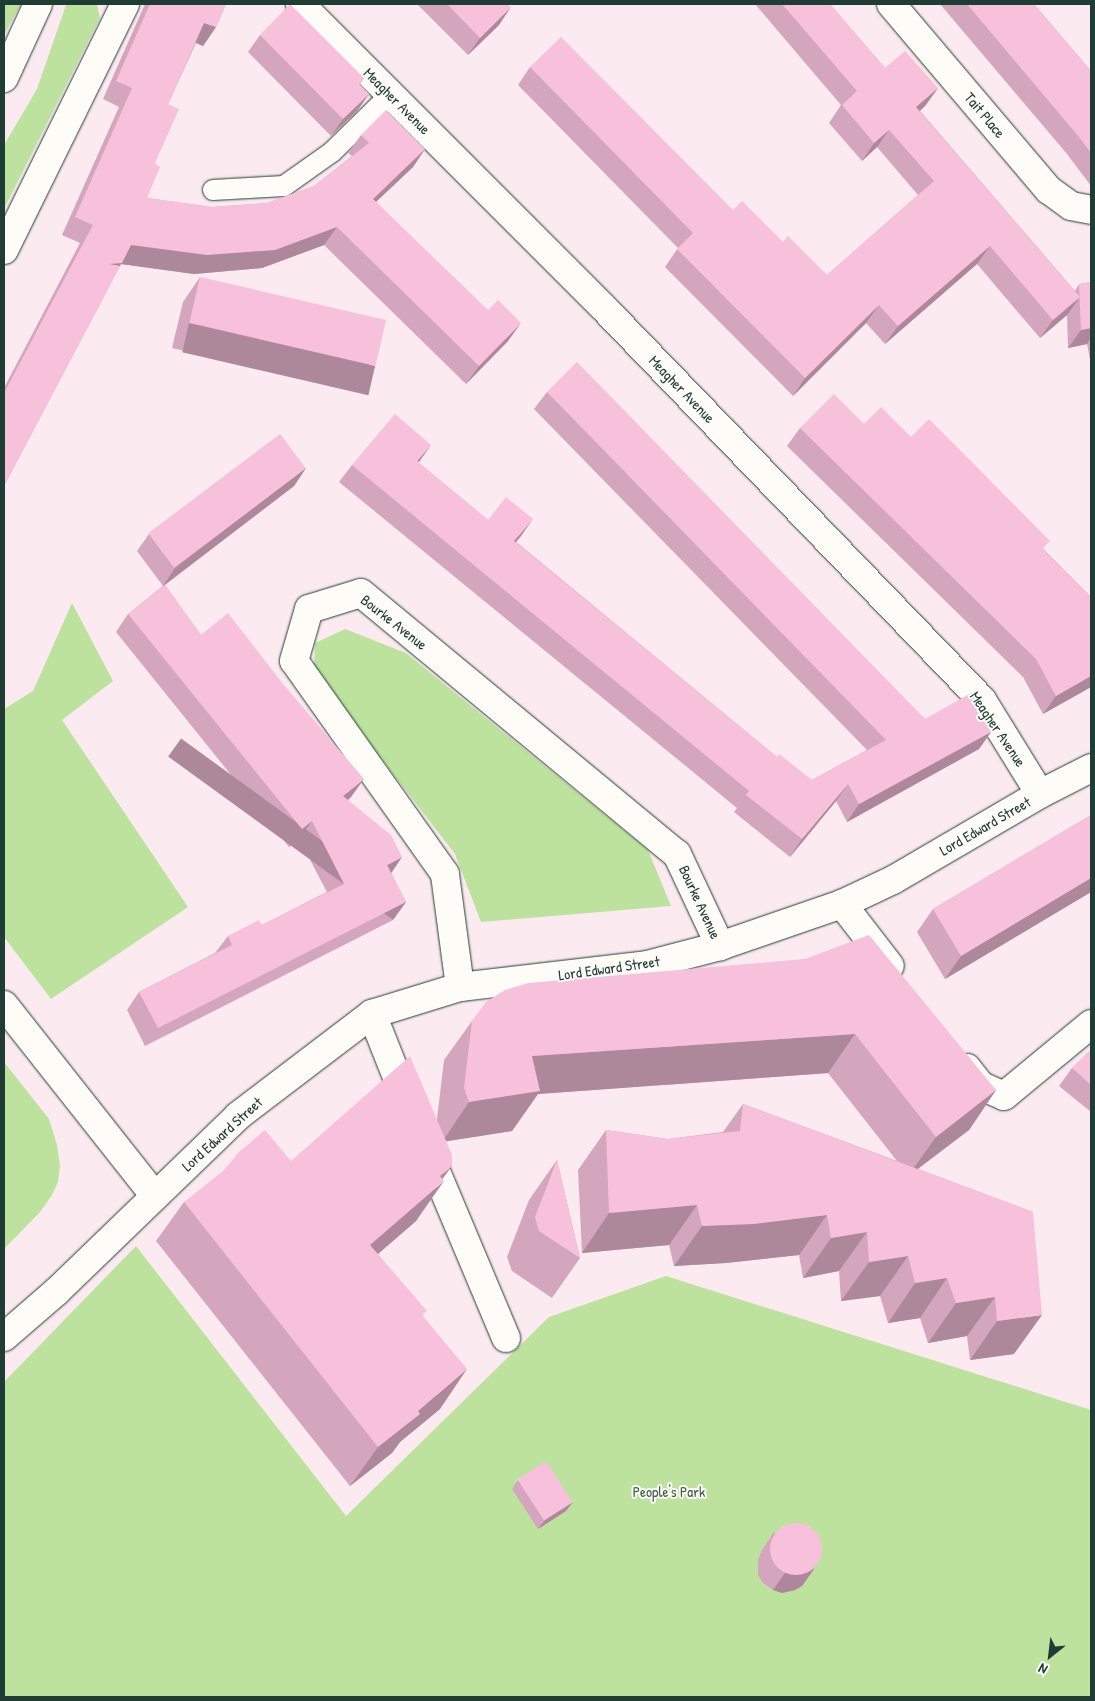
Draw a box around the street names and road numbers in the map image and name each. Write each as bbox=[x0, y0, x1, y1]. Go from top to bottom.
street label: Meagher Avenue bbox=[360, 64, 434, 138]
street label: Tait Place bbox=[961, 89, 1009, 141]
street label: Meagher Avenue bbox=[645, 351, 719, 427]
street label: Bourke Avenue bbox=[357, 591, 431, 653]
street label: Meagher Avenue bbox=[966, 688, 1030, 770]
street label: Lord Edward Street bbox=[936, 793, 1034, 859]
street label: Bourke Avenue bbox=[675, 862, 725, 942]
street label: Lord Edward Street bbox=[557, 952, 661, 984]
street label: Lord Edward Street bbox=[178, 1093, 266, 1175]

